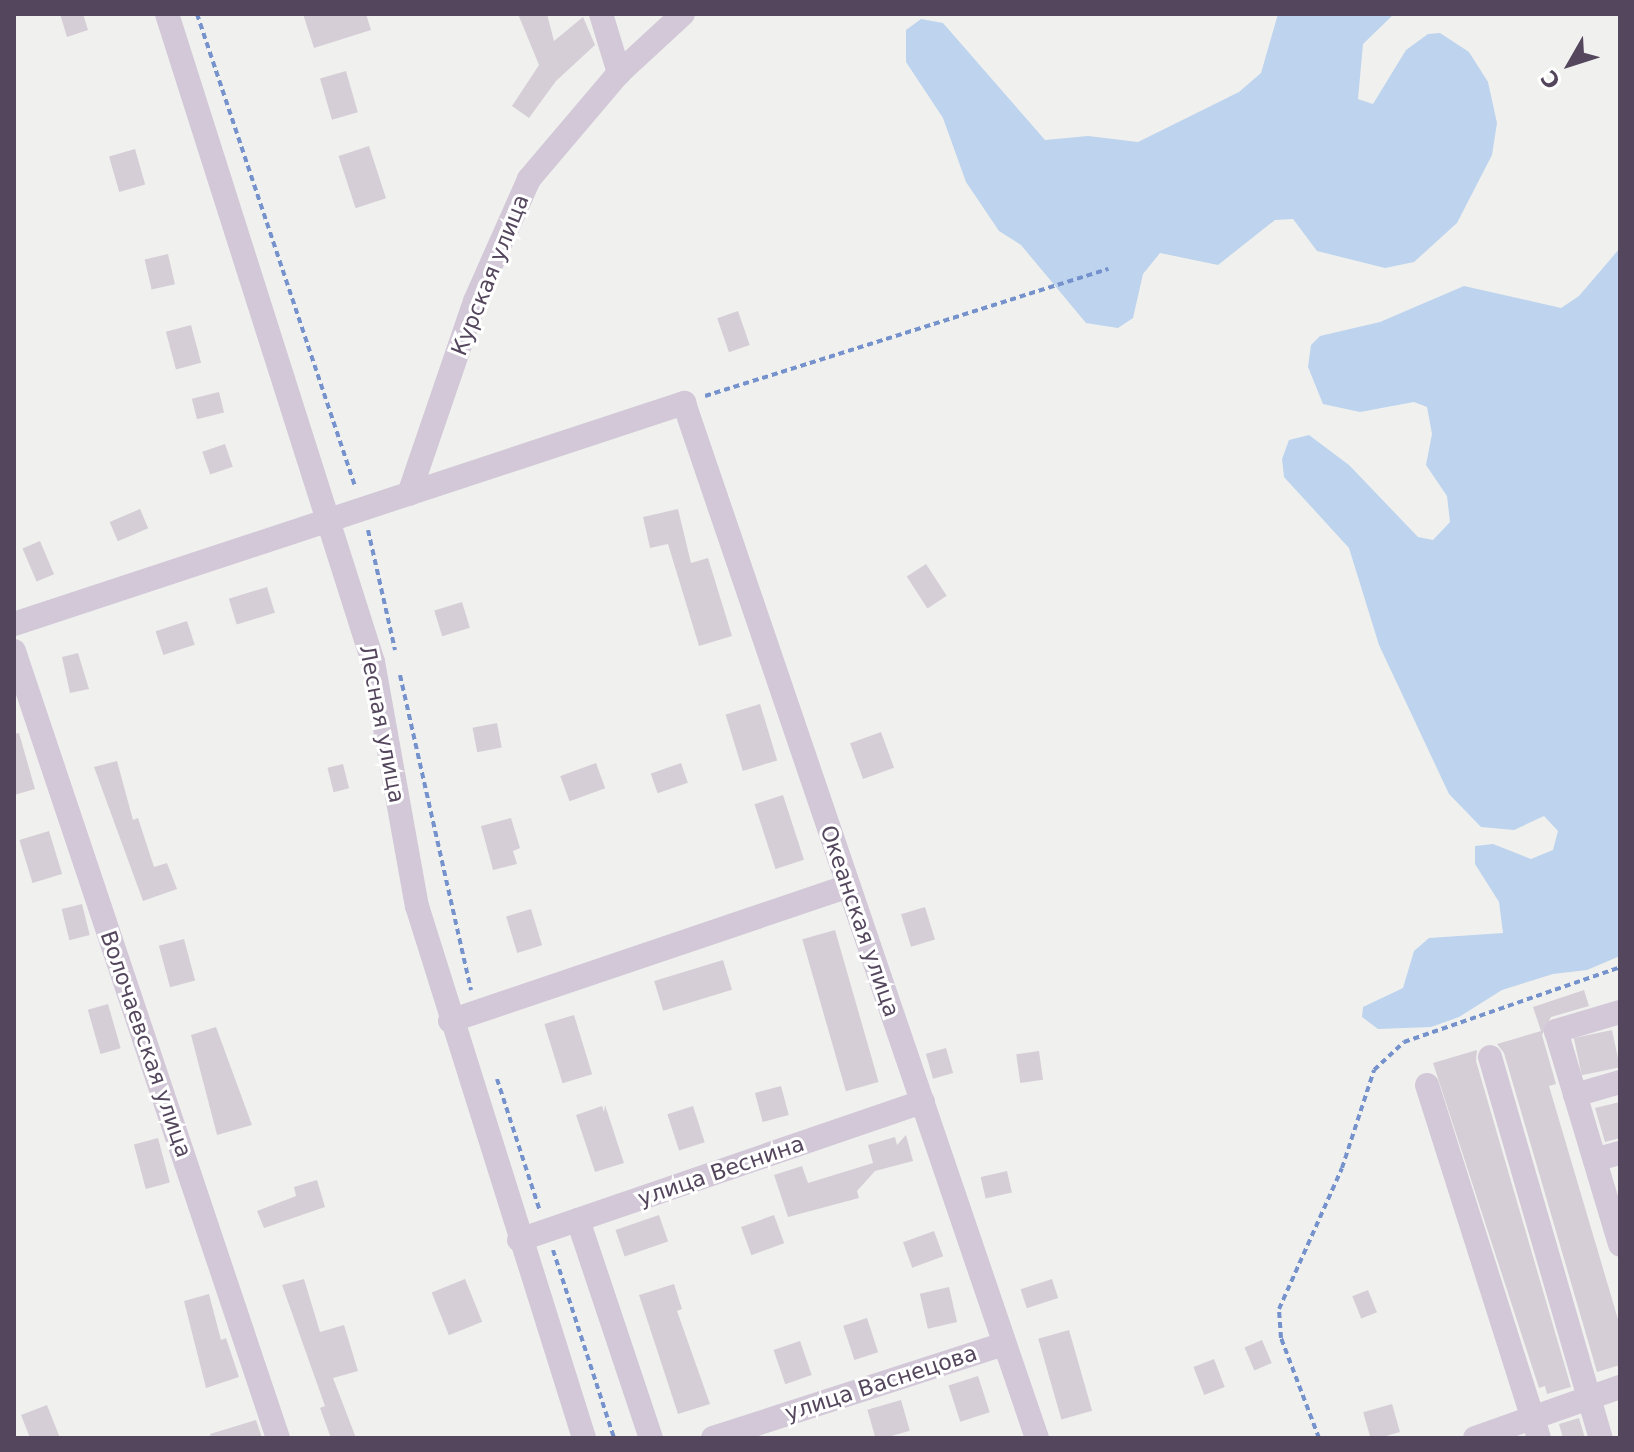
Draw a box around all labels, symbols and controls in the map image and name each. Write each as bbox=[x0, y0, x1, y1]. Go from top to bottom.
north arrow bbox=[1530, 24, 1610, 104]
text: С bbox=[1536, 65, 1566, 94]
street label: Курская улица bbox=[446, 191, 534, 359]
street label: Лесная улица bbox=[354, 643, 410, 805]
street label: Океанская улица bbox=[815, 822, 905, 1020]
street label: Волочаевская улица bbox=[95, 927, 197, 1161]
street label: улица Веснина bbox=[634, 1130, 808, 1212]
street label: улица Васнецова bbox=[782, 1339, 980, 1427]

